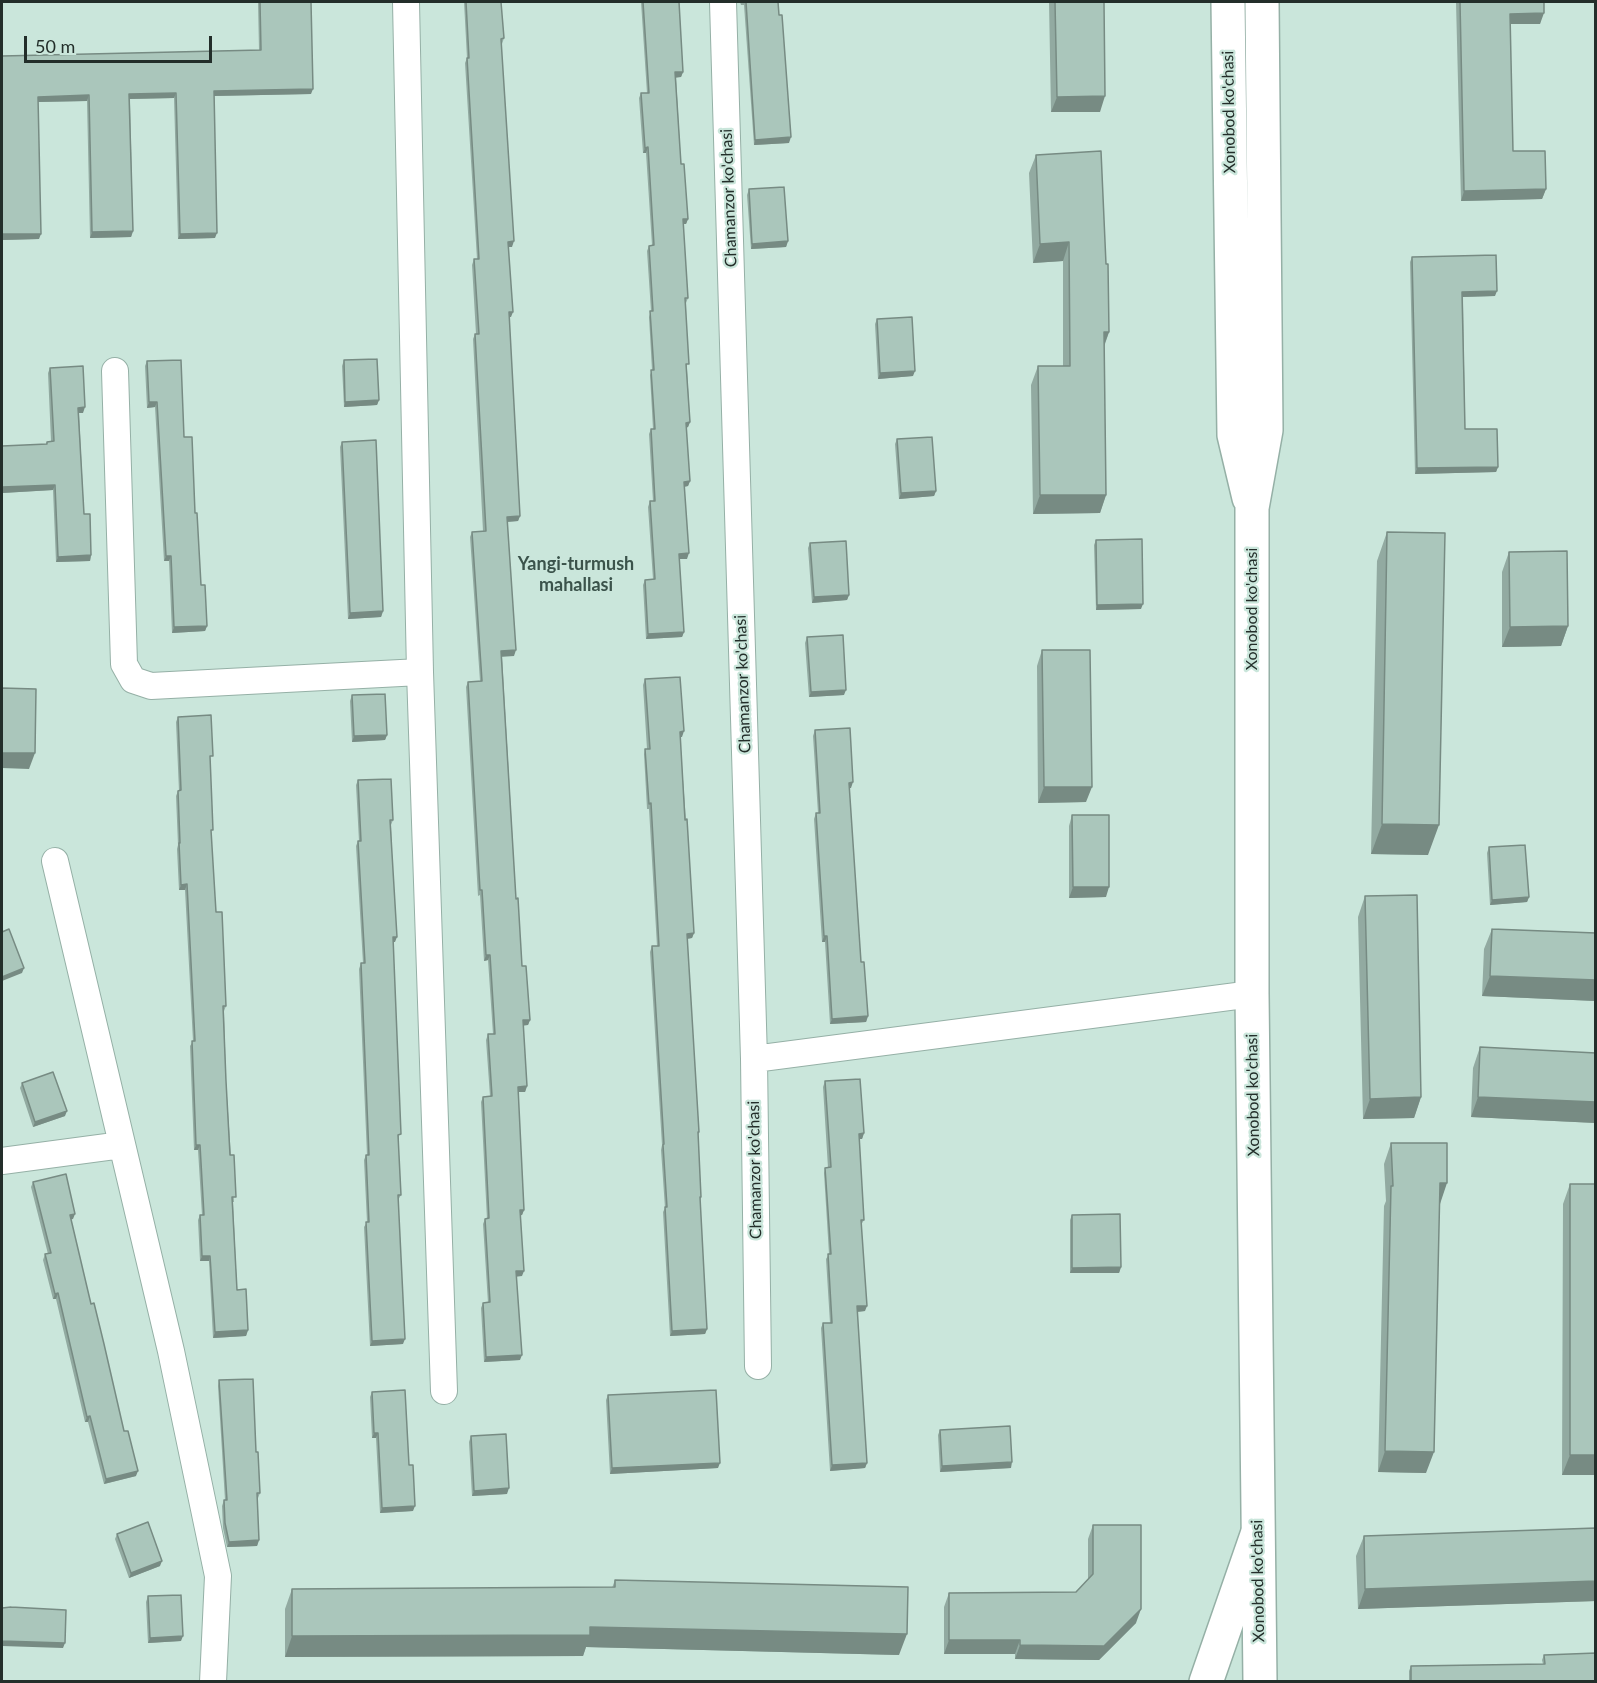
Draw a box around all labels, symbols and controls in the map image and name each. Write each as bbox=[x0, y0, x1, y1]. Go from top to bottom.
scale bar bbox=[27, 24, 214, 62]
text: 50 m bbox=[35, 35, 75, 57]
street label: Xonobod ko'chasi bbox=[1218, 51, 1240, 173]
street label: Chamanzor ko'chasi bbox=[717, 129, 741, 267]
street label: Xonobod ko'chasi bbox=[1242, 548, 1262, 670]
district label: Yangi-turmush mahallasi bbox=[518, 553, 634, 596]
street label: Chamanzor ko'chasi bbox=[731, 615, 755, 753]
street label: Xonobod ko'chasi bbox=[1242, 1034, 1264, 1156]
street label: Chamanzor ko'chasi bbox=[744, 1101, 766, 1239]
street label: Xonobod ko'chasi bbox=[1247, 1520, 1269, 1642]

